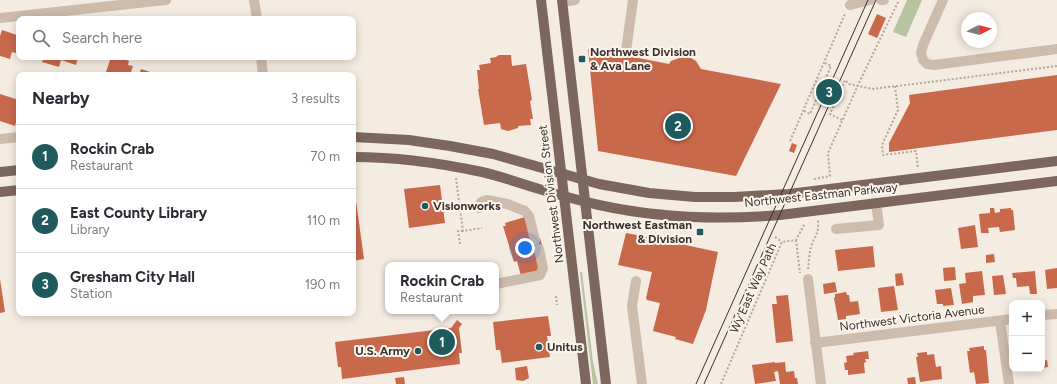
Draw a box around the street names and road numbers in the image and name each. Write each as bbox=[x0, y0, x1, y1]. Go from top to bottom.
street label: Northwest Division Street bbox=[536, 124, 566, 264]
street label: Northwest Eastman Parkway bbox=[744, 180, 899, 210]
street label: Wy'East Way Path bbox=[727, 241, 779, 335]
street label: Northwest Victoria Avenue bbox=[839, 302, 986, 334]

